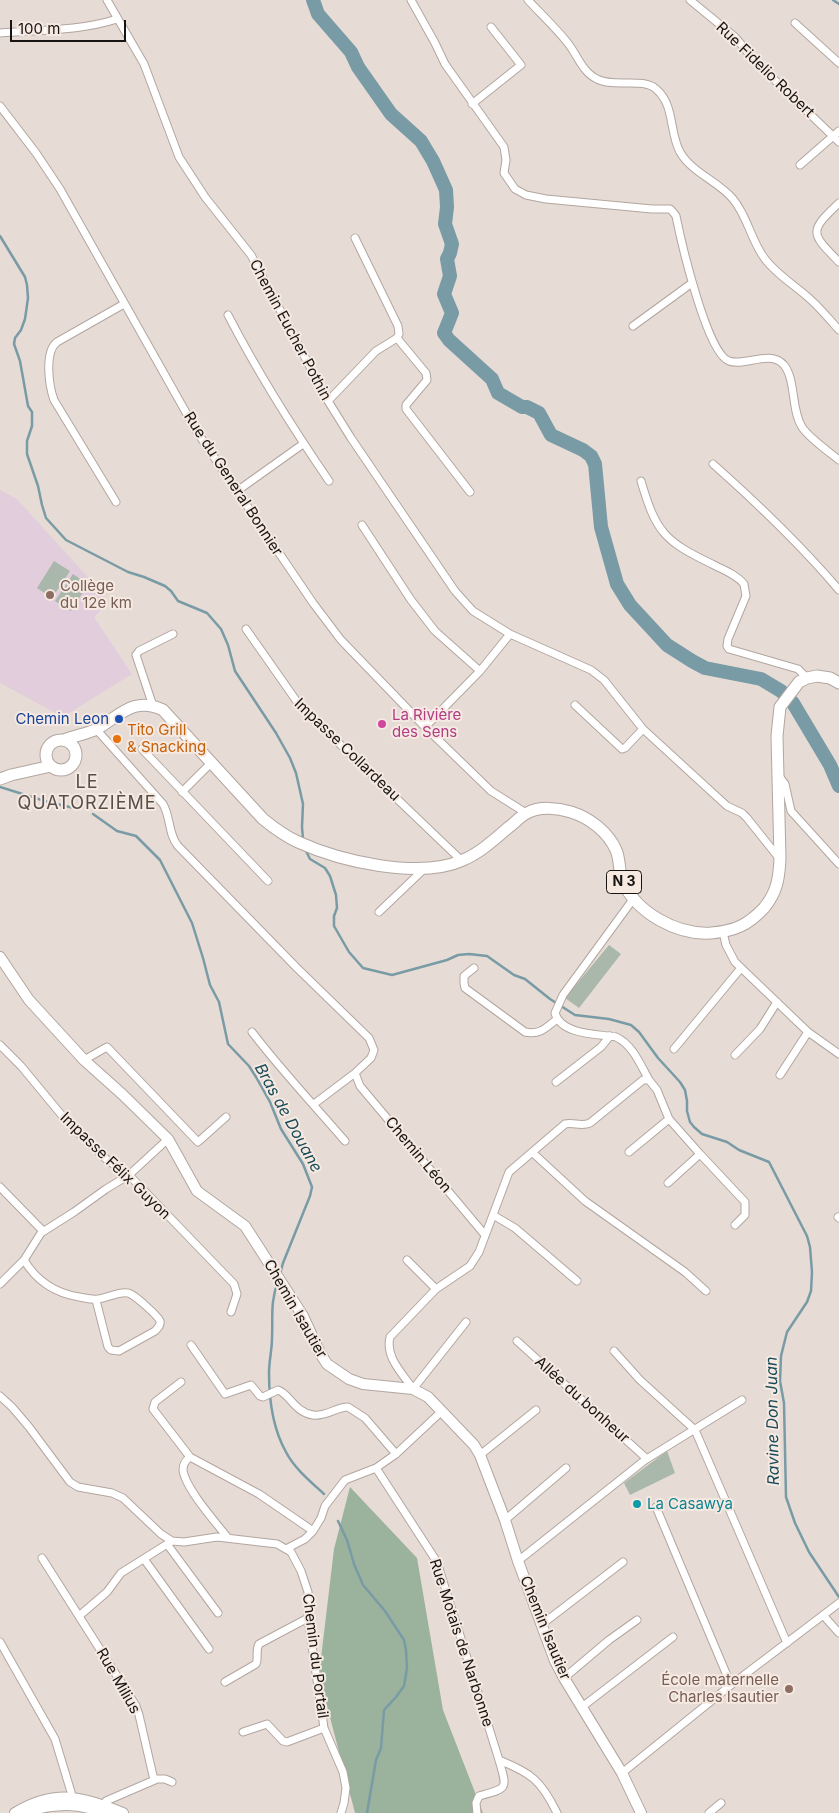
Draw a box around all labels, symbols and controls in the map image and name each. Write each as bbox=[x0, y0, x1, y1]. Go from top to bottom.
scale bar bbox=[12, 10, 129, 42]
text: 100 m bbox=[18, 19, 60, 38]
street label: Rue Fidelio Robert bbox=[712, 19, 818, 121]
street label: Chemin Eucher Pothin bbox=[245, 256, 335, 404]
street label: Rue du General Bonnier bbox=[180, 409, 286, 559]
place label: Collège du 12e km bbox=[60, 577, 132, 612]
marker: Collège du 12e km bbox=[44, 589, 56, 601]
street label: Impasse Collardeau bbox=[290, 695, 404, 805]
place label: La Rivière des Sens bbox=[392, 706, 461, 741]
place label: Chemin Leon bbox=[15, 710, 109, 728]
marker: Chemin Leon bbox=[113, 713, 125, 725]
marker: La Rivière des Sens bbox=[376, 718, 388, 730]
place label: Tito Grill & Snacking bbox=[127, 721, 206, 756]
marker: Tito Grill & Snacking bbox=[111, 733, 123, 745]
district label: LE QUATORZIÈME bbox=[16, 772, 158, 814]
road number: N 3 bbox=[606, 870, 642, 894]
water label: Bras de Douane bbox=[250, 1060, 326, 1176]
street label: Impasse Félix Guyon bbox=[56, 1109, 174, 1223]
street label: Chemin Léon bbox=[381, 1113, 455, 1197]
street label: Chemin Isautier bbox=[260, 1257, 330, 1361]
street label: Allée du bonheur bbox=[531, 1353, 633, 1447]
water label: Ravine Don Juan bbox=[762, 1357, 784, 1485]
place label: La Casawya bbox=[647, 1495, 733, 1513]
marker: La Casawya bbox=[631, 1498, 643, 1510]
street label: Rue Motais de Narbonne bbox=[425, 1557, 497, 1729]
street label: Chemin Isautier bbox=[516, 1573, 574, 1683]
street label: Chemin du Portail bbox=[298, 1593, 332, 1719]
street label: Rue Milius bbox=[92, 1645, 144, 1717]
place label: École maternelle Charles Isautier bbox=[661, 1671, 779, 1706]
marker: École maternelle Charles Isautier bbox=[783, 1683, 795, 1695]

